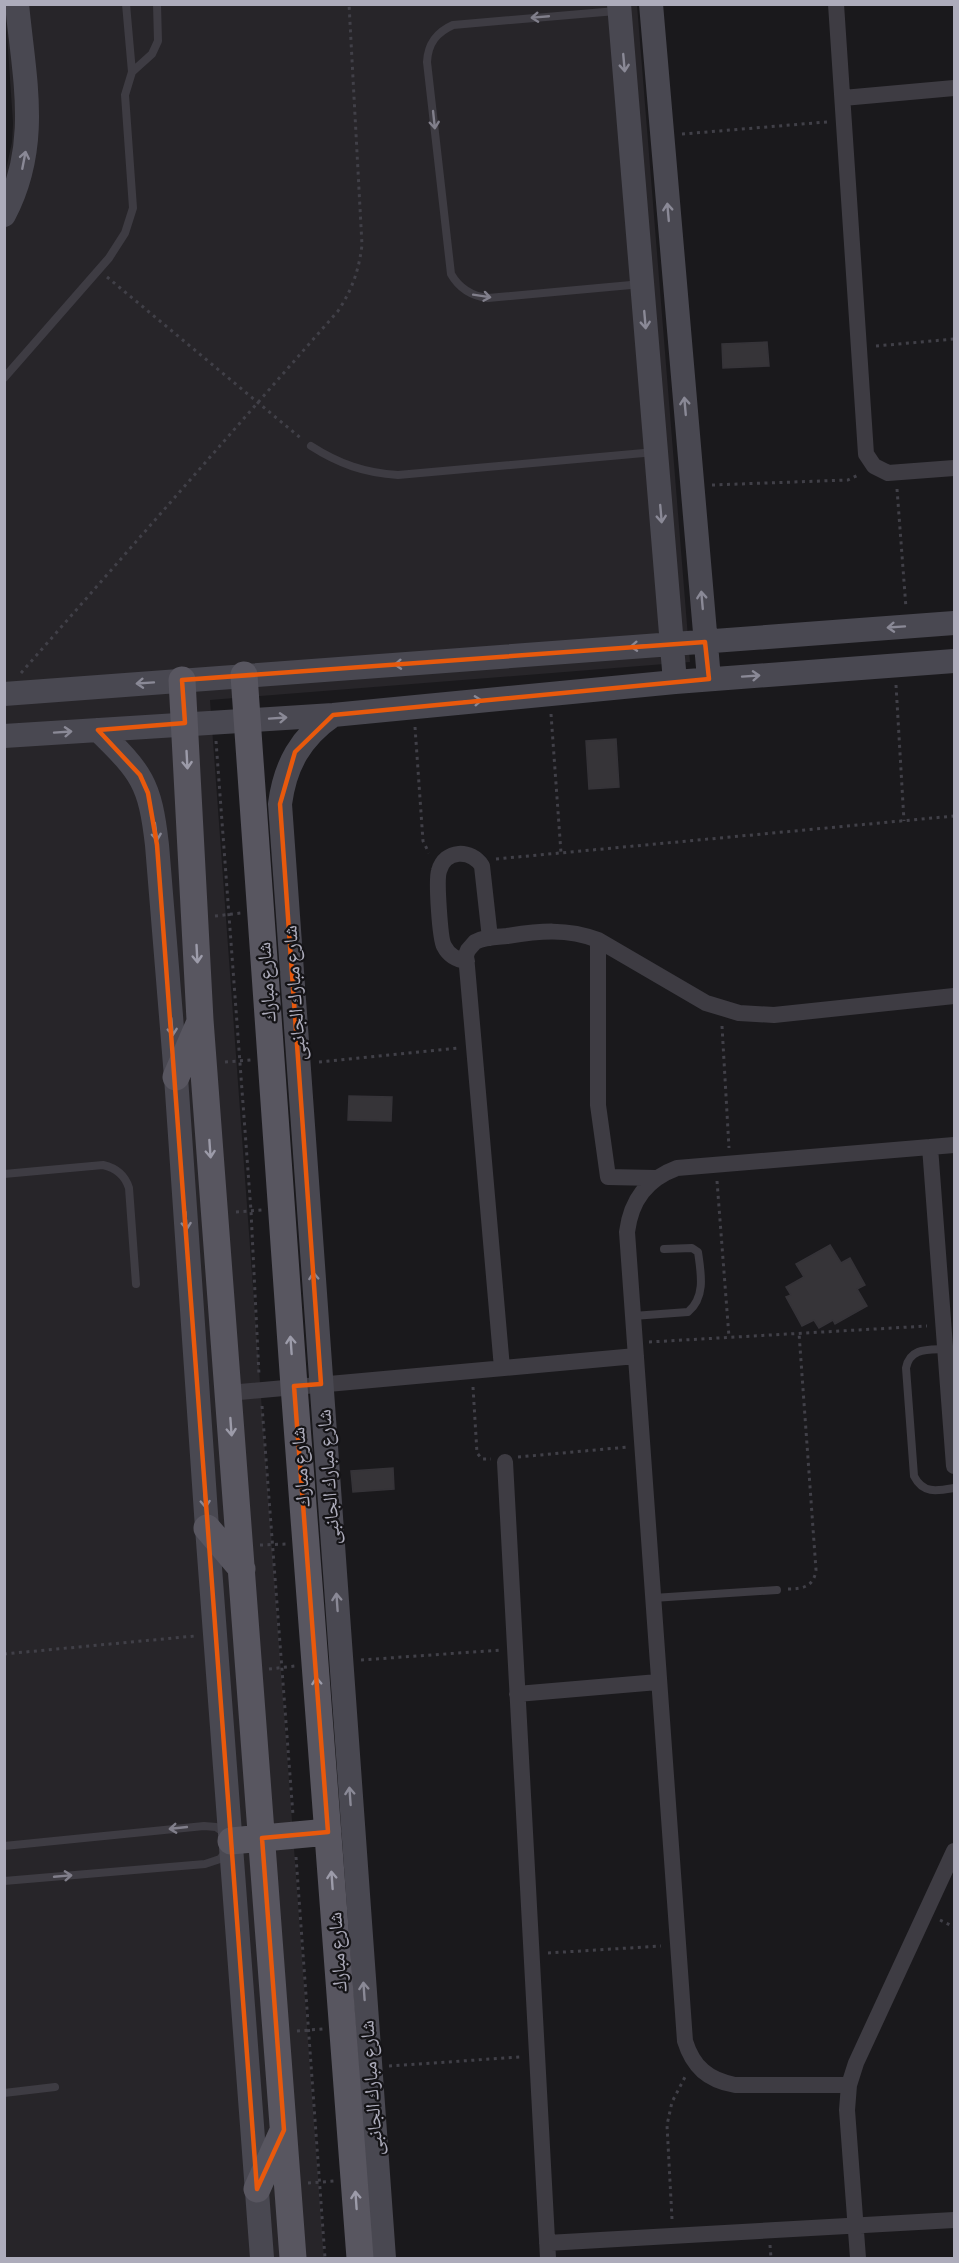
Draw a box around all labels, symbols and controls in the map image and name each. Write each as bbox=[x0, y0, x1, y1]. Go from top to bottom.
one-way arrow bbox=[531, 12, 551, 23]
one-way arrow bbox=[619, 52, 630, 72]
one-way arrow bbox=[429, 110, 440, 130]
one-way arrow bbox=[19, 151, 30, 170]
one-way arrow bbox=[662, 202, 673, 222]
one-way arrow bbox=[472, 290, 492, 301]
one-way arrow bbox=[640, 309, 651, 329]
one-way arrow bbox=[679, 397, 690, 416]
one-way arrow bbox=[656, 504, 667, 524]
one-way arrow bbox=[696, 591, 707, 611]
one-way arrow bbox=[887, 622, 907, 633]
one-way arrow bbox=[629, 641, 649, 652]
one-way arrow bbox=[393, 659, 413, 670]
one-way arrow bbox=[740, 670, 760, 681]
one-way arrow bbox=[136, 678, 156, 689]
one-way arrow bbox=[462, 695, 482, 706]
one-way arrow bbox=[268, 712, 288, 723]
one-way arrow bbox=[52, 726, 72, 737]
one-way arrow bbox=[182, 749, 193, 769]
one-way arrow bbox=[150, 822, 161, 842]
street label: شارع مبارك الجانبى bbox=[278, 924, 312, 1061]
street label: شارع مبارك bbox=[252, 941, 282, 1023]
one-way arrow bbox=[192, 944, 203, 964]
one-way arrow bbox=[167, 1016, 178, 1036]
one-way arrow bbox=[205, 1139, 216, 1158]
one-way arrow bbox=[181, 1211, 192, 1231]
one-way arrow bbox=[308, 1272, 319, 1292]
one-way arrow bbox=[286, 1335, 297, 1355]
street label: شارع مبارك الجانبى bbox=[312, 1408, 346, 1545]
one-way arrow bbox=[226, 1417, 237, 1437]
street label: شارع مبارك bbox=[286, 1426, 316, 1508]
one-way arrow bbox=[199, 1489, 210, 1509]
one-way arrow bbox=[331, 1592, 342, 1612]
one-way arrow bbox=[311, 1676, 322, 1696]
one-way arrow bbox=[345, 1787, 356, 1807]
one-way arrow bbox=[169, 1823, 189, 1834]
one-way arrow bbox=[52, 1870, 72, 1881]
one-way arrow bbox=[326, 1871, 337, 1891]
street label: شارع مبارك bbox=[323, 1911, 353, 1993]
one-way arrow bbox=[358, 1981, 369, 2001]
street label: شارع مبارك الجانبى bbox=[355, 2019, 389, 2156]
one-way arrow bbox=[350, 2191, 361, 2211]

